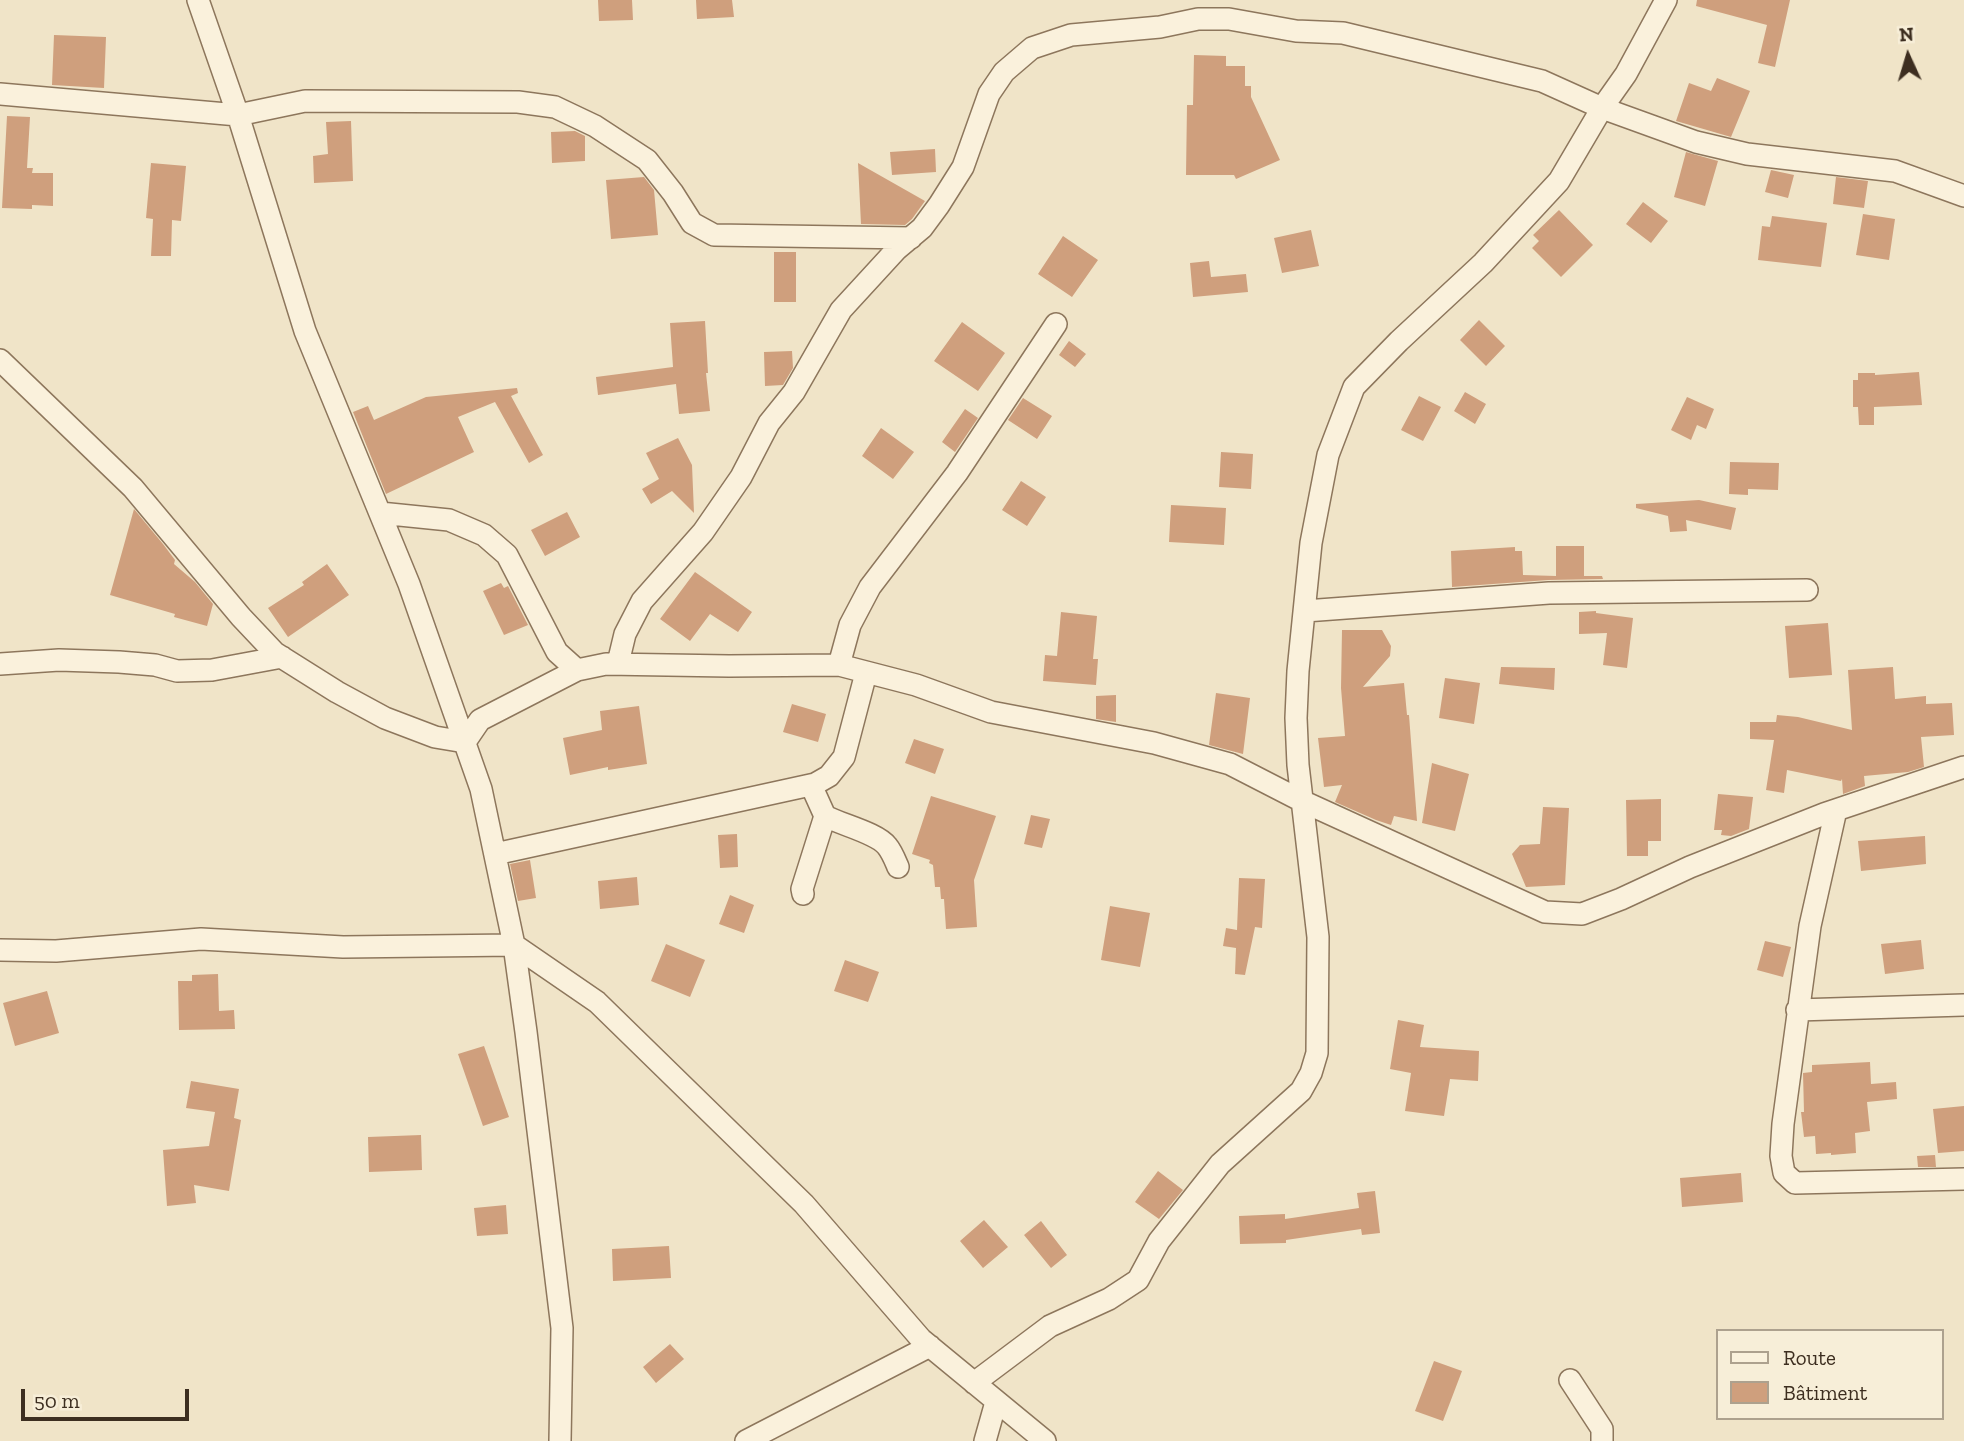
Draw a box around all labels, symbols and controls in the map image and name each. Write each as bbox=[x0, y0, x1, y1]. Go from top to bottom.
north arrow bbox=[1873, 21, 1943, 91]
text: N bbox=[1898, 23, 1915, 47]
legend bbox=[1716, 1329, 1943, 1420]
text: Route bbox=[1783, 1345, 1836, 1370]
scale bar bbox=[24, 1374, 192, 1418]
text: Bâtiment bbox=[1783, 1380, 1867, 1405]
text: 50 m bbox=[34, 1388, 80, 1413]

